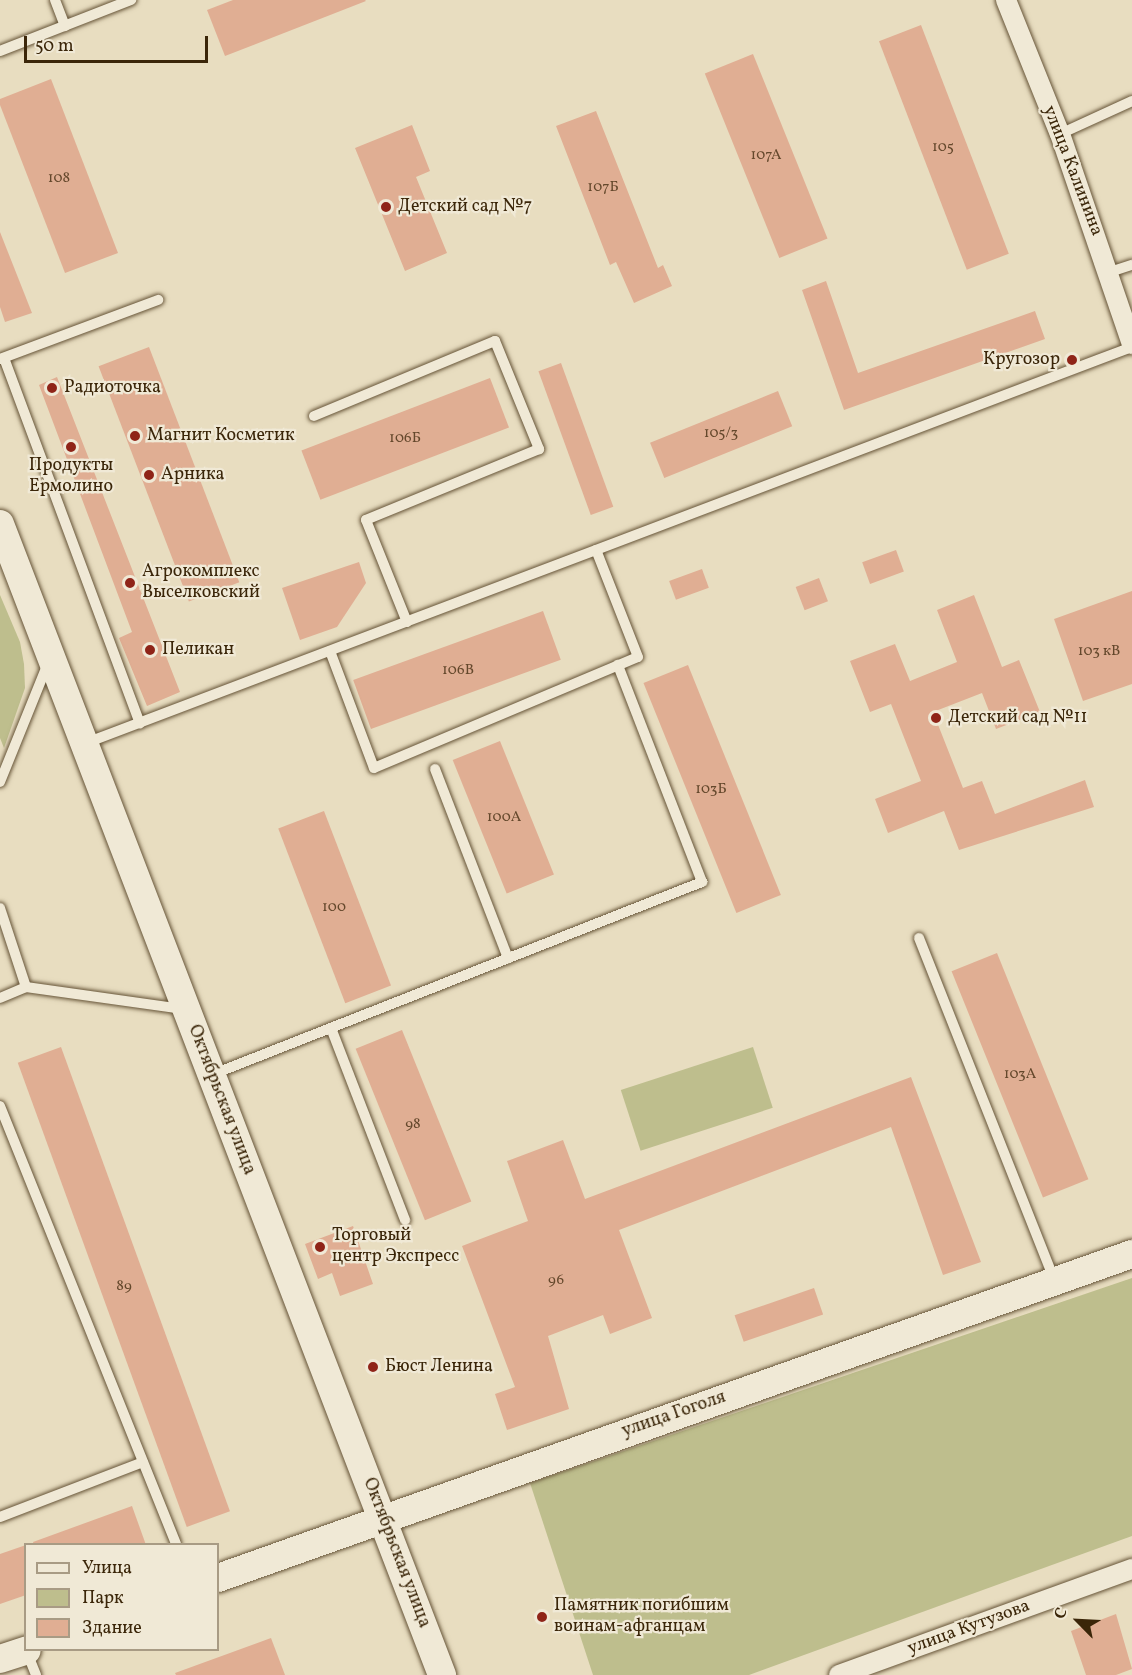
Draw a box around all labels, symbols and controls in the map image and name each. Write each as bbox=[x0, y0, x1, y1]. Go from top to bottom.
scale bar bbox=[27, 24, 212, 62]
text: 50 m bbox=[35, 34, 74, 59]
street label: улица Калинина bbox=[1037, 103, 1107, 239]
house number: 105 bbox=[932, 139, 954, 157]
house number: 107А bbox=[750, 147, 782, 165]
house number: 108 bbox=[48, 170, 70, 188]
house number: 107Б bbox=[587, 179, 619, 197]
place label: Детский сад №7 bbox=[398, 196, 532, 218]
marker: Детский сад №7 bbox=[379, 200, 393, 214]
place label: Кругозор bbox=[983, 349, 1060, 371]
marker: Кругозор bbox=[1065, 353, 1079, 367]
place label: Радиоточка bbox=[64, 377, 161, 399]
marker: Радиоточка bbox=[45, 381, 59, 395]
place label: Магнит Косметик bbox=[147, 425, 294, 447]
house number: 105/3 bbox=[704, 425, 738, 443]
marker: Магнит Косметик bbox=[128, 429, 142, 443]
house number: 106Б bbox=[389, 430, 421, 448]
marker: Продукты Ермолино bbox=[64, 440, 78, 454]
place label: Продукты Ермолино bbox=[29, 456, 113, 498]
place label: Арника bbox=[161, 464, 224, 486]
marker: Арника bbox=[142, 468, 156, 482]
place label: Агрокомплекс Выселковский bbox=[142, 562, 260, 604]
marker: Агрокомплекс Выселковский bbox=[123, 576, 137, 590]
place label: Пеликан bbox=[162, 639, 234, 661]
marker: Пеликан bbox=[143, 643, 157, 657]
house number: 103 кВ bbox=[1078, 643, 1120, 661]
house number: 106В bbox=[442, 662, 474, 680]
place label: Детский сад №11 bbox=[948, 707, 1087, 729]
marker: Детский сад №11 bbox=[929, 711, 943, 725]
house number: 103Б bbox=[695, 781, 727, 799]
house number: 100А bbox=[487, 809, 521, 827]
house number: 100 bbox=[322, 899, 346, 917]
street label: Октябрьская улица bbox=[182, 1022, 260, 1178]
house number: 103А bbox=[1004, 1066, 1036, 1084]
house number: 98 bbox=[405, 1116, 421, 1134]
place label: Торговый центр Экспресс bbox=[332, 1226, 459, 1268]
marker: Торговый центр Экспресс bbox=[313, 1240, 327, 1254]
house number: 96 bbox=[548, 1272, 564, 1290]
house number: 89 bbox=[116, 1278, 132, 1296]
place label: Бюст Ленина bbox=[385, 1356, 493, 1378]
marker: Бюст Ленина bbox=[366, 1360, 380, 1374]
street label: улица Гоголя bbox=[619, 1387, 729, 1443]
street label: Октябрьская улица bbox=[357, 1475, 435, 1631]
legend bbox=[24, 1543, 219, 1651]
text: Улица bbox=[82, 1556, 132, 1581]
text: Парк bbox=[82, 1586, 124, 1611]
north arrow bbox=[1048, 1591, 1108, 1651]
place label: Памятник погибшим воинам-афганцам bbox=[554, 1596, 729, 1638]
street label: улица Кутузова bbox=[905, 1596, 1033, 1660]
text: С bbox=[1049, 1605, 1074, 1623]
marker: Памятник погибшим воинам-афганцам bbox=[535, 1610, 549, 1624]
text: Здание bbox=[82, 1616, 142, 1641]

